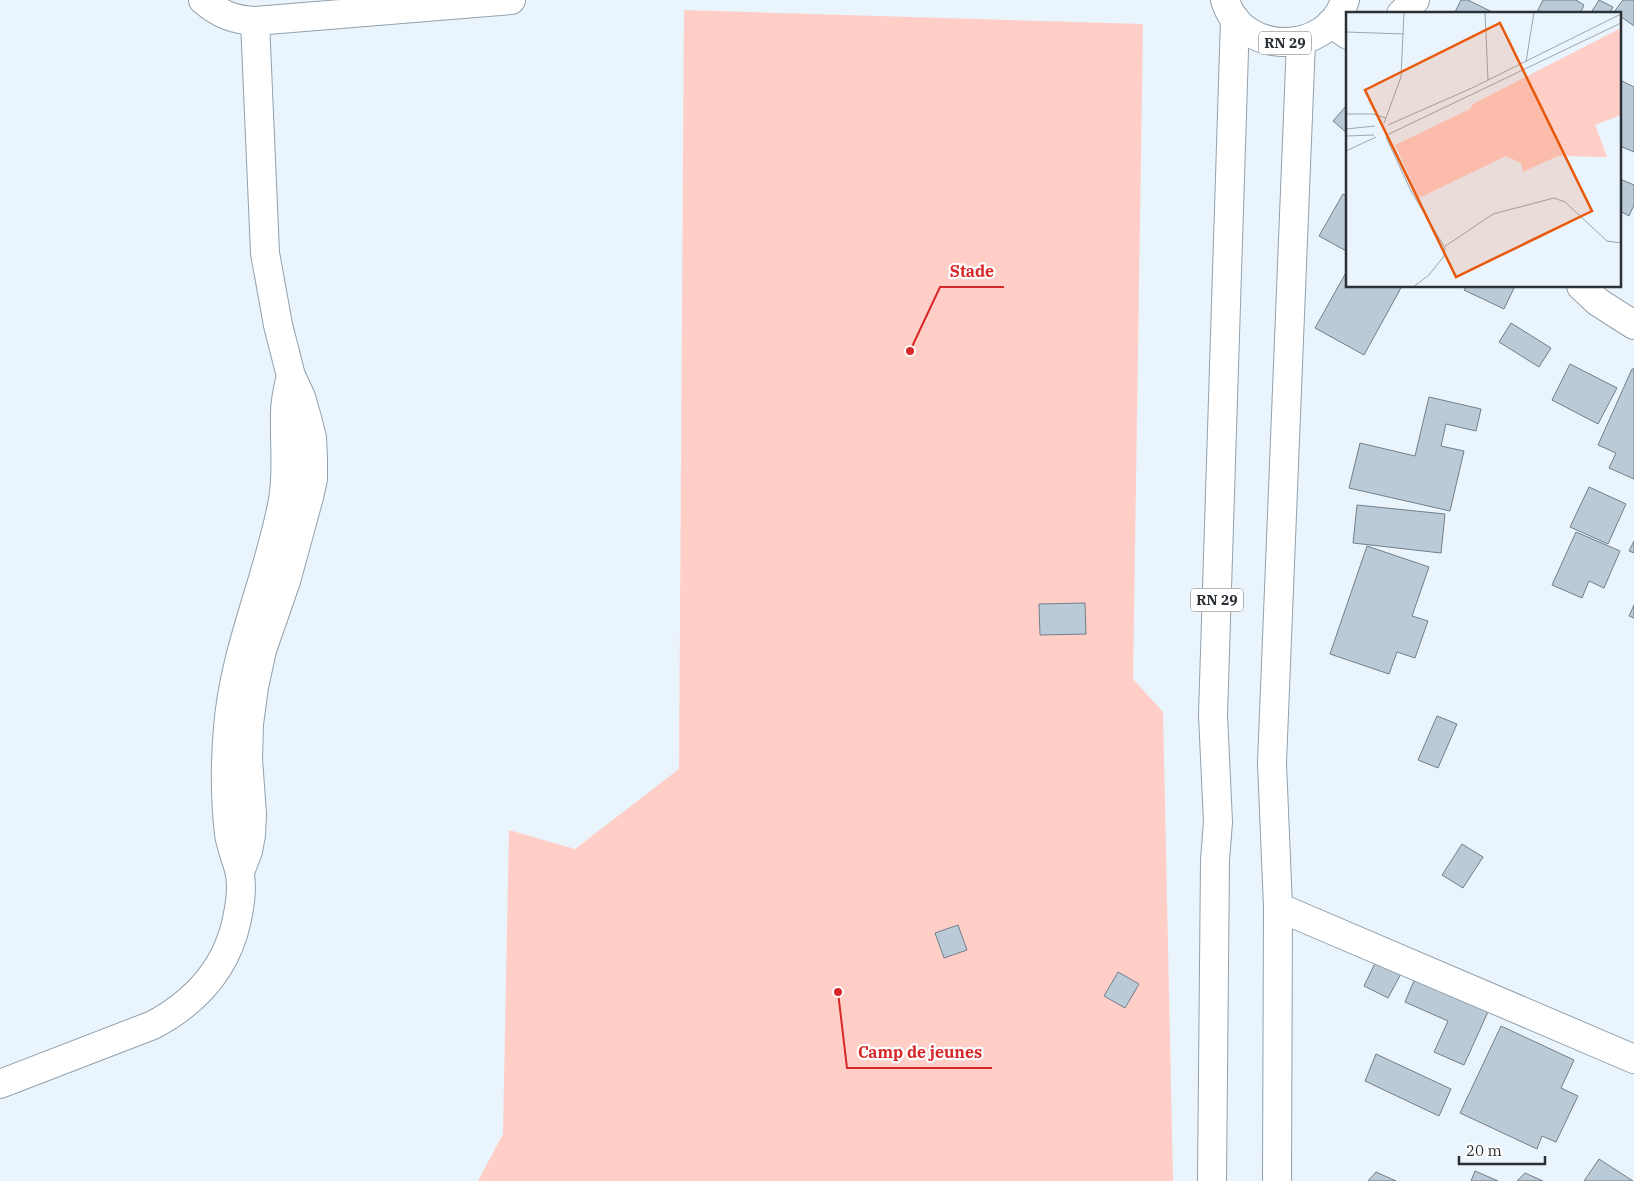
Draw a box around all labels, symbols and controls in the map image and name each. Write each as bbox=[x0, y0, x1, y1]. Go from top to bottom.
inset map bbox=[1346, 12, 1622, 288]
road number: RN 29 bbox=[1259, 32, 1311, 54]
callout: Stade bbox=[940, 256, 1004, 287]
text: Stade bbox=[950, 261, 994, 281]
road number: RN 29 bbox=[1191, 588, 1243, 612]
callout: Camp de jeunes bbox=[847, 1037, 992, 1068]
text: Camp de jeunes bbox=[858, 1042, 982, 1062]
scale bar bbox=[1459, 1134, 1545, 1166]
text: 20 m bbox=[1466, 1141, 1502, 1160]

